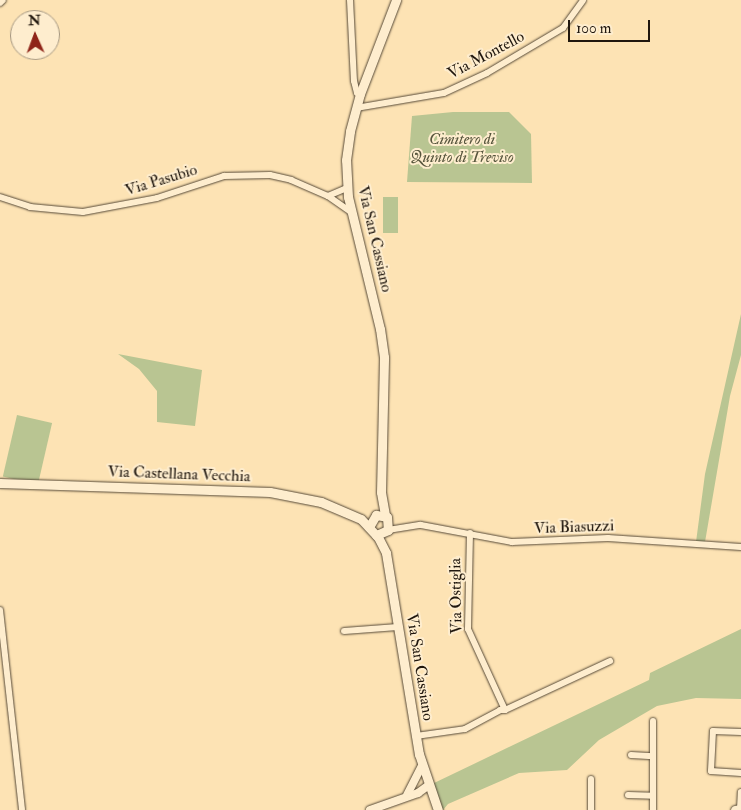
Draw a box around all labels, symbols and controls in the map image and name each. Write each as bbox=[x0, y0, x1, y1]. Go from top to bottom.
north arrow bbox=[10, 10, 60, 60]
scale bar bbox=[571, 10, 654, 42]
text: N bbox=[28, 12, 41, 29]
text: 100 m bbox=[576, 19, 611, 38]
street label: Via Montello bbox=[444, 27, 528, 83]
park label: Cimitero di Quinto di Treviso bbox=[410, 129, 514, 167]
street label: Via Pasubio bbox=[123, 160, 199, 200]
street label: Via San Cassiano bbox=[353, 184, 397, 294]
street label: Via Castellana Vecchia bbox=[107, 462, 251, 486]
street label: Via Biasuzzi bbox=[534, 516, 614, 538]
street label: Via Ostiglia bbox=[446, 558, 466, 634]
street label: Via San Cassiano bbox=[402, 612, 438, 722]

